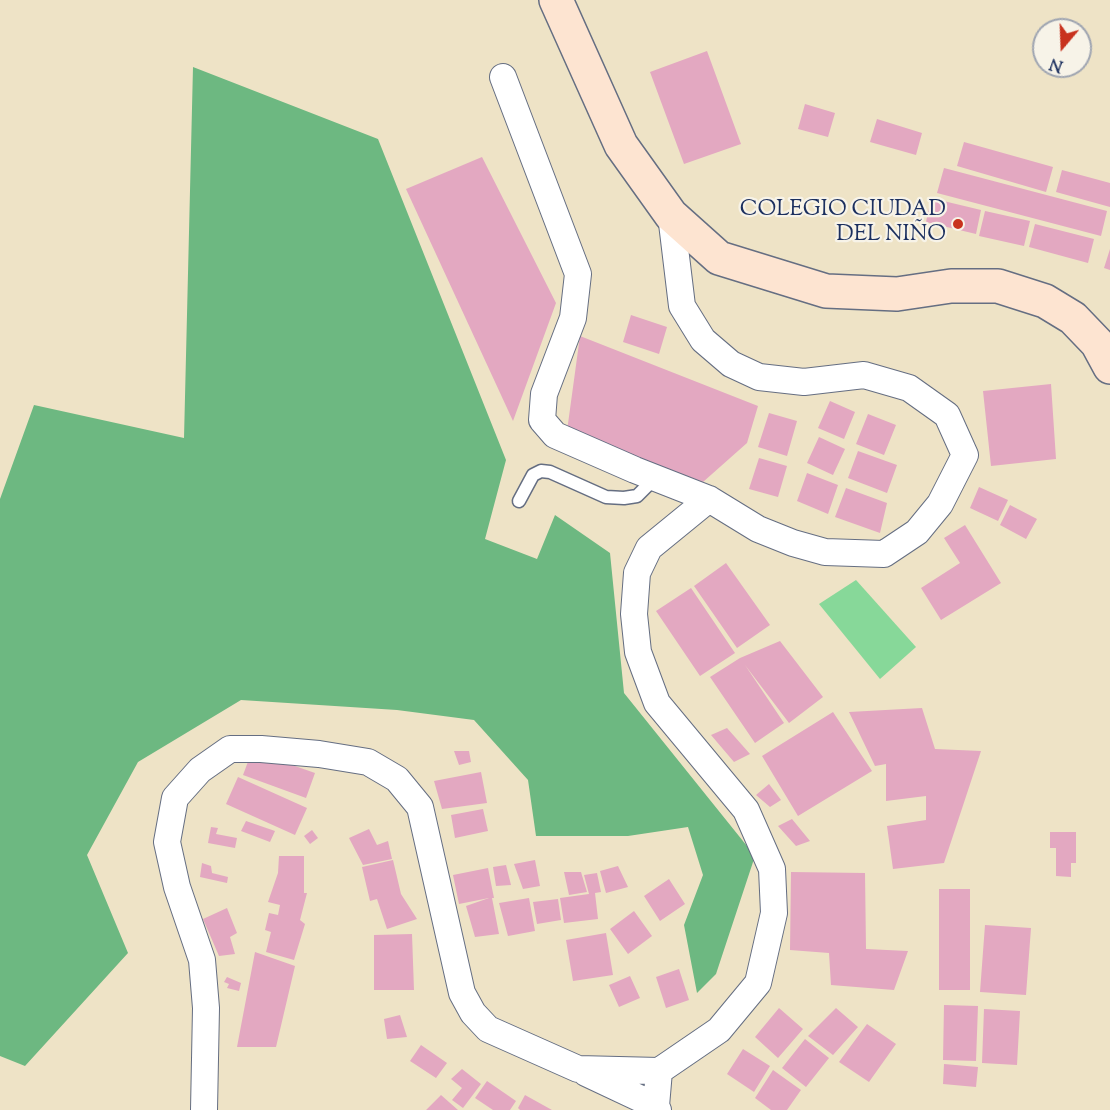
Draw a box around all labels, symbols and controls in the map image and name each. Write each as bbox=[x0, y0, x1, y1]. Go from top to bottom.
north arrow bbox=[1032, 18, 1092, 78]
text: N bbox=[1047, 51, 1066, 77]
place label: COLEGIO CIUDAD DEL NIÑO bbox=[740, 198, 946, 249]
marker: COLEGIO CIUDAD DEL NIÑO bbox=[951, 217, 965, 231]

